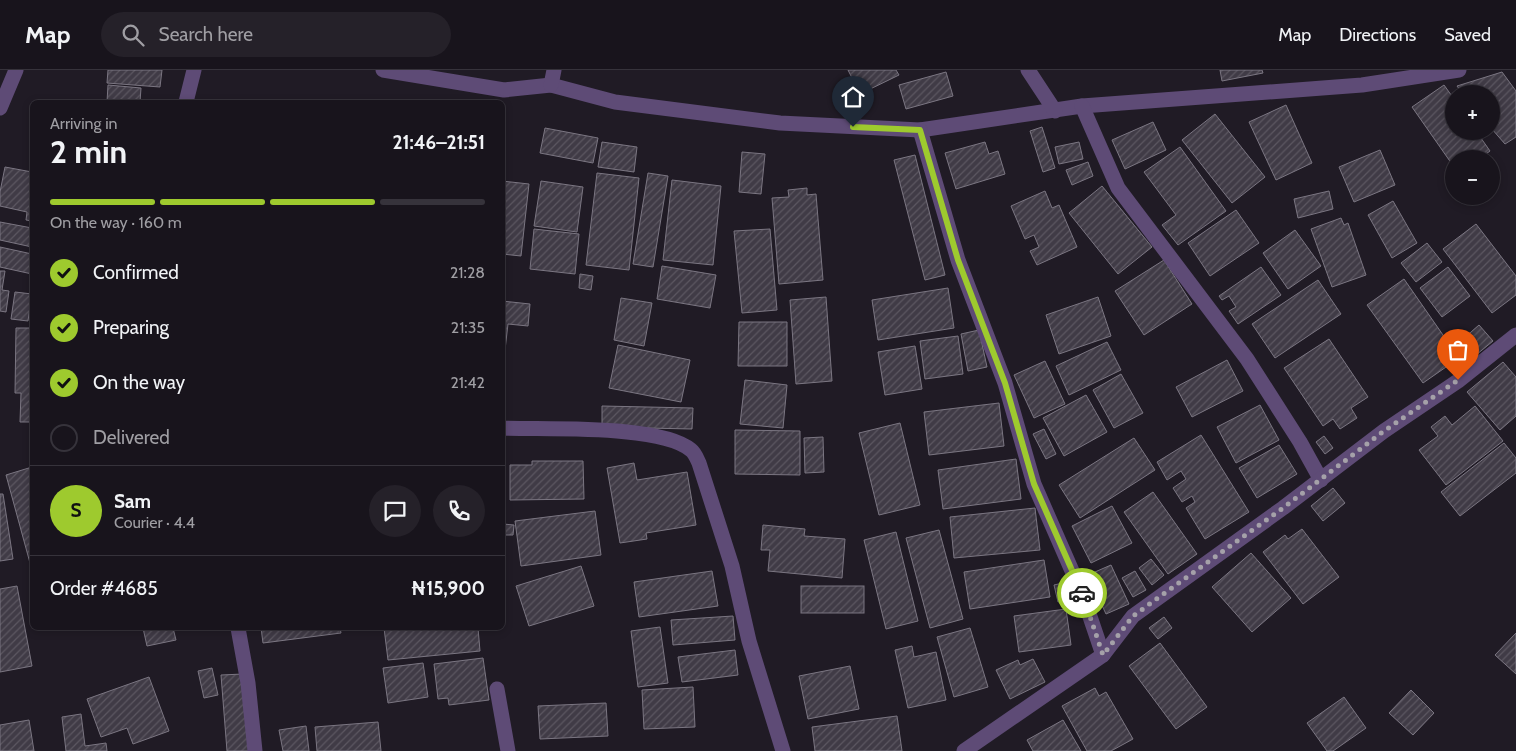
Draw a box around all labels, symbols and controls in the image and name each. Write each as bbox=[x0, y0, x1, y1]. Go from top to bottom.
search box bbox=[101, 12, 451, 57]
text: Map bbox=[25, 20, 71, 49]
icon: search bbox=[119, 21, 147, 49]
text: Search here bbox=[159, 23, 253, 46]
text: Map bbox=[1278, 24, 1311, 46]
text: Directions bbox=[1339, 24, 1416, 46]
text: Saved bbox=[1444, 24, 1491, 46]
pin bbox=[832, 76, 874, 127]
icon: home bbox=[839, 83, 867, 111]
map controls bbox=[1445, 85, 1500, 205]
button: + bbox=[1445, 85, 1500, 140]
text: Arriving in bbox=[50, 114, 117, 133]
text: 21:46–21:51 bbox=[392, 131, 485, 154]
text: 2 min bbox=[50, 132, 127, 171]
button: − bbox=[1445, 150, 1500, 205]
text: On the way · 160 m bbox=[50, 213, 182, 232]
icon: check bbox=[50, 259, 78, 287]
text: Confirmed bbox=[93, 261, 179, 284]
text: 21:28 bbox=[450, 263, 485, 282]
icon: check bbox=[50, 314, 78, 342]
text: Preparing bbox=[93, 316, 169, 339]
text: 21:35 bbox=[451, 318, 485, 337]
pin bbox=[1437, 329, 1479, 380]
icon: bag bbox=[1444, 336, 1472, 364]
icon: check bbox=[50, 369, 78, 397]
text: On the way bbox=[93, 371, 185, 394]
text: 21:42 bbox=[450, 373, 485, 392]
text: Delivered bbox=[93, 426, 170, 449]
button: chat bbox=[369, 485, 421, 537]
button: phone bbox=[433, 485, 485, 537]
text: Sam bbox=[114, 490, 151, 513]
text: S bbox=[70, 499, 82, 522]
text: Courier · 4.4 bbox=[114, 513, 195, 532]
courier bbox=[1057, 568, 1107, 618]
text: Order #4685 bbox=[50, 577, 158, 600]
text: ₦15,900 bbox=[411, 577, 485, 600]
icon: car bbox=[1068, 579, 1096, 607]

